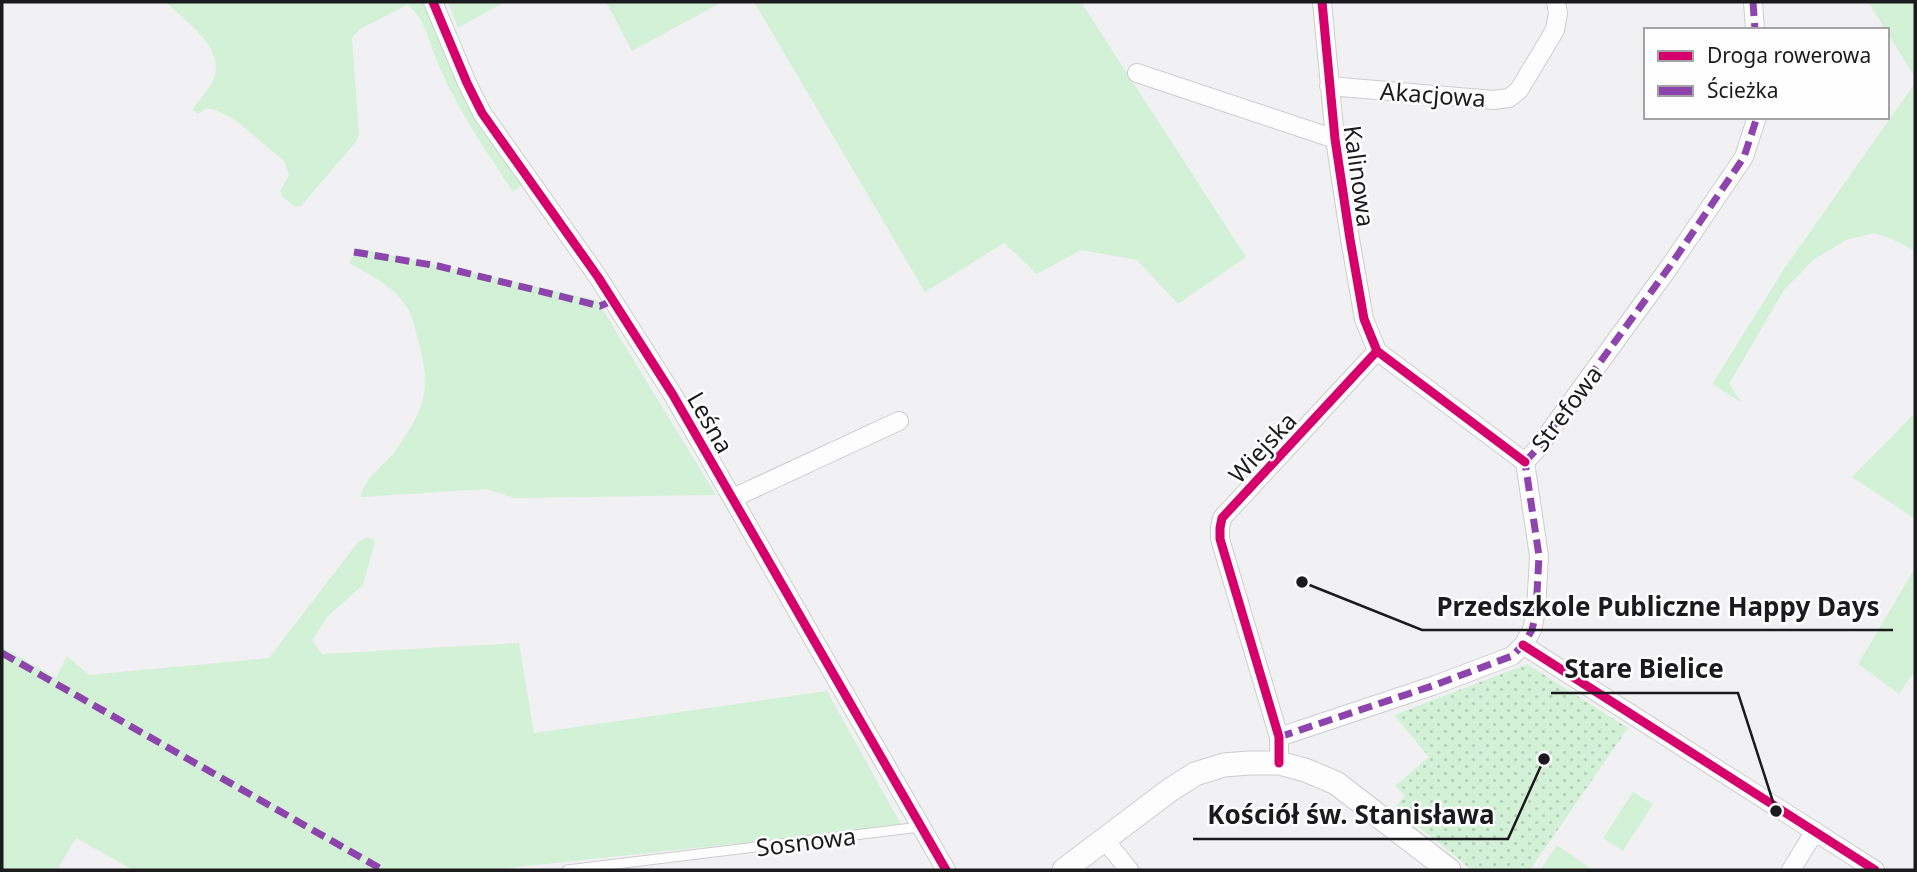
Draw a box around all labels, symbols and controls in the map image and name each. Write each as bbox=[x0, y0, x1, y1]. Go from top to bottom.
legend bbox=[1644, 28, 1889, 119]
text: Droga rowerowa bbox=[1707, 41, 1871, 69]
street label: Akacjowa bbox=[1379, 74, 1487, 114]
text: Ścieżka bbox=[1707, 76, 1779, 104]
street label: Kalinowa bbox=[1337, 123, 1383, 229]
street label: Strefowa bbox=[1523, 358, 1609, 458]
street label: Leśna bbox=[680, 385, 742, 459]
street label: Wiejska bbox=[1221, 404, 1303, 490]
callout: Przedszkole Publiczne Happy Days bbox=[1422, 583, 1893, 630]
text: Przedszkole Publiczne Happy Days bbox=[1436, 588, 1880, 624]
callout: Stare Bielice bbox=[1551, 646, 1738, 693]
text: Stare Bielice bbox=[1564, 650, 1724, 686]
callout: Kościół św. Stanisława bbox=[1193, 792, 1508, 839]
text: Kościół św. Stanisława bbox=[1207, 796, 1495, 832]
street label: Sosnowa bbox=[754, 819, 858, 863]

